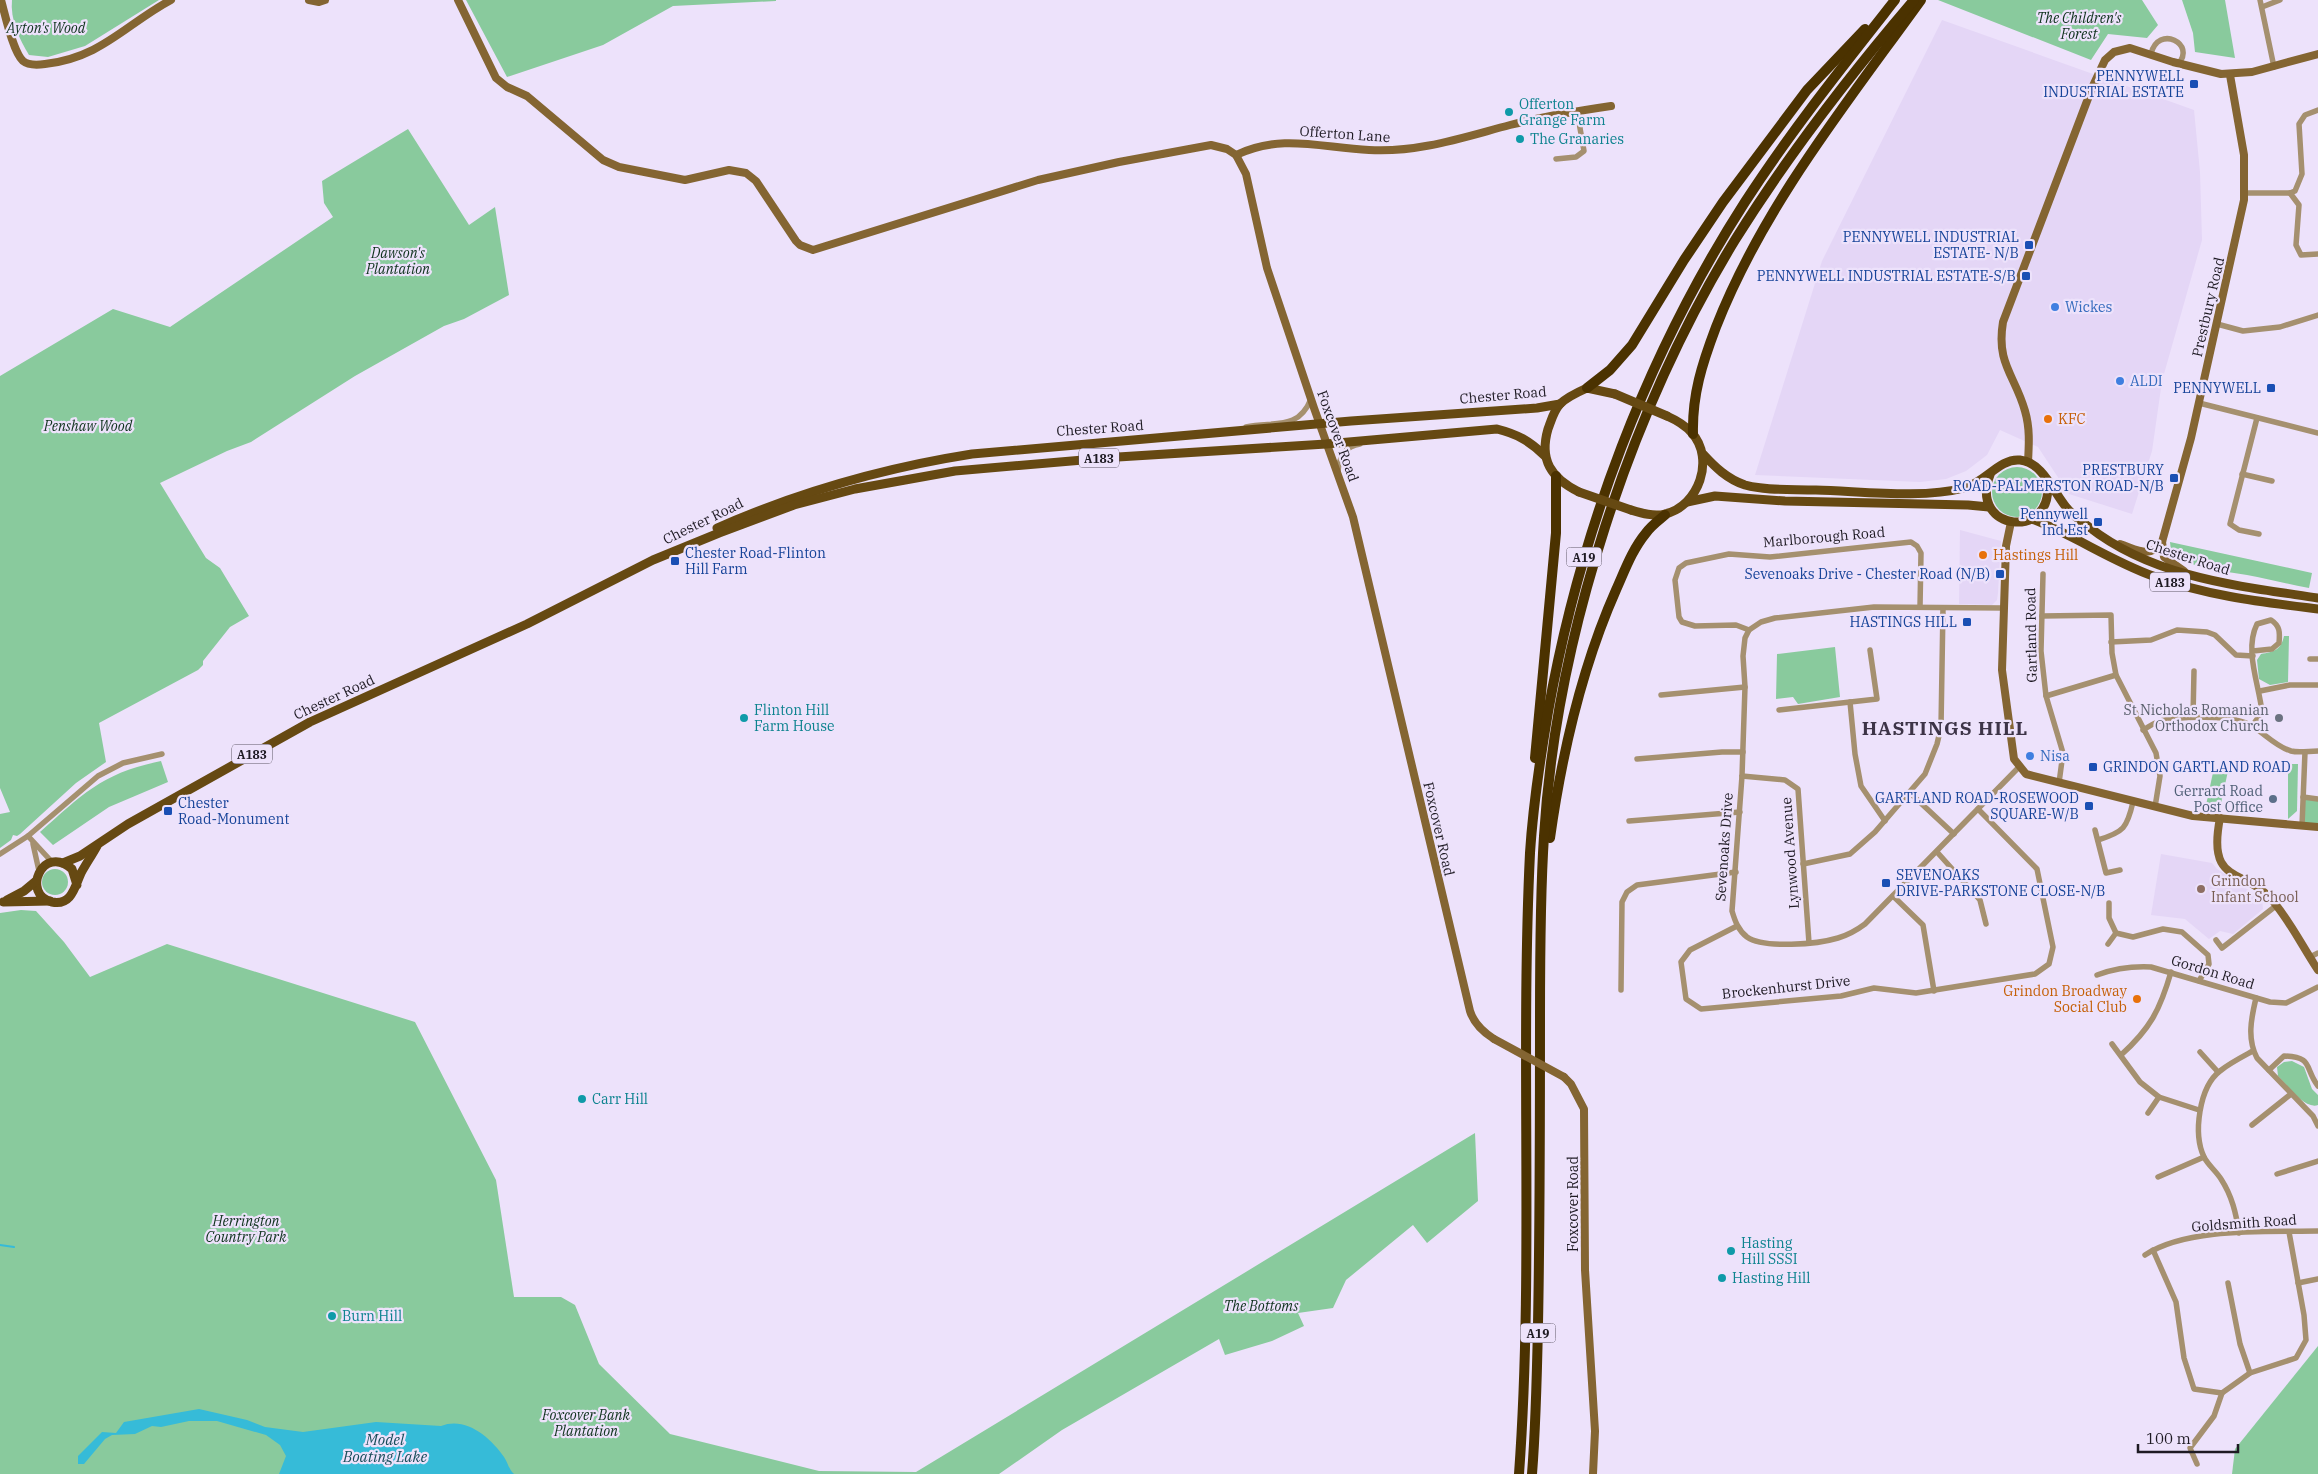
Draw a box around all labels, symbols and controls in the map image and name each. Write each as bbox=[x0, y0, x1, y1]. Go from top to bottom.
park label: The Children's Forest bbox=[2037, 9, 2122, 43]
park label: Ayton's Wood bbox=[6, 19, 86, 37]
place label: PENNYWELL INDUSTRIAL ESTATE bbox=[2043, 67, 2184, 101]
marker: PENNYWELL INDUSTRIAL ESTATE bbox=[2188, 78, 2200, 90]
place label: Offerton Grange Farm bbox=[1519, 95, 1606, 129]
marker: Offerton Grange Farm bbox=[1503, 106, 1515, 118]
street label: Offerton Lane bbox=[1299, 122, 1391, 146]
place label: The Granaries bbox=[1530, 130, 1624, 148]
marker: The Granaries bbox=[1514, 133, 1526, 145]
place label: PENNYWELL INDUSTRIAL ESTATE- N/B bbox=[1843, 228, 2019, 262]
marker: PENNYWELL INDUSTRIAL ESTATE- N/B bbox=[2023, 239, 2035, 251]
park label: Dawson's Plantation bbox=[365, 244, 430, 278]
street label: Prestbury Road bbox=[2188, 255, 2228, 359]
place label: PENNYWELL INDUSTRIAL ESTATE-S/B bbox=[1757, 267, 2016, 285]
marker: PENNYWELL INDUSTRIAL ESTATE-S/B bbox=[2020, 270, 2032, 282]
place label: Wickes bbox=[2065, 298, 2112, 316]
marker: Wickes bbox=[2049, 301, 2061, 313]
place label: ALDI bbox=[2130, 372, 2163, 390]
marker: ALDI bbox=[2114, 375, 2126, 387]
place label: PENNYWELL bbox=[2173, 379, 2261, 397]
street label: Chester Road bbox=[1459, 382, 1548, 408]
marker: PENNYWELL bbox=[2265, 382, 2277, 394]
street label: Foxcover Road bbox=[1313, 388, 1363, 485]
place label: KFC bbox=[2058, 410, 2086, 428]
marker: KFC bbox=[2042, 413, 2054, 425]
street label: Chester Road bbox=[1056, 416, 1145, 440]
park label: Penshaw Wood bbox=[43, 417, 133, 435]
road number: A183 bbox=[1079, 448, 1119, 468]
place label: PRESTBURY ROAD-PALMERSTON ROAD-N/B bbox=[1953, 461, 2164, 495]
marker: PRESTBURY ROAD-PALMERSTON ROAD-N/B bbox=[2168, 472, 2180, 484]
street label: Chester Road bbox=[660, 494, 747, 548]
place label: Pennywell Ind Est bbox=[2020, 505, 2088, 539]
marker: Pennywell Ind Est bbox=[2092, 516, 2104, 528]
street label: Marlborough Road bbox=[1762, 523, 1886, 551]
street label: Chester Road bbox=[2144, 535, 2233, 579]
place label: Chester Road-Flinton Hill Farm bbox=[685, 544, 826, 578]
place label: Hastings Hill bbox=[1993, 546, 2078, 564]
road number: A19 bbox=[1566, 548, 1602, 566]
marker: Hastings Hill bbox=[1977, 549, 1989, 561]
marker: Chester Road-Flinton Hill Farm bbox=[669, 555, 681, 567]
place label: Sevenoaks Drive - Chester Road (N/B) bbox=[1744, 565, 1990, 583]
marker: Sevenoaks Drive - Chester Road (N/B) bbox=[1994, 568, 2006, 580]
road number: A183 bbox=[2150, 572, 2190, 592]
street label: Gartland Road bbox=[2021, 587, 2041, 683]
place label: HASTINGS HILL bbox=[1849, 613, 1957, 631]
marker: HASTINGS HILL bbox=[1961, 616, 1973, 628]
street label: Chester Road bbox=[291, 670, 378, 724]
place label: Flinton Hill Farm House bbox=[754, 701, 835, 735]
place label: St Nicholas Romanian Orthodox Church bbox=[2123, 701, 2269, 735]
marker: Flinton Hill Farm House bbox=[738, 712, 750, 724]
marker: St Nicholas Romanian Orthodox Church bbox=[2273, 712, 2285, 724]
district label: HASTINGS HILL bbox=[1862, 716, 2028, 740]
road number: A183 bbox=[232, 744, 272, 764]
place label: Nisa bbox=[2040, 747, 2070, 765]
marker: Nisa bbox=[2024, 750, 2036, 762]
place label: GRINDON GARTLAND ROAD bbox=[2103, 758, 2291, 776]
marker: GRINDON GARTLAND ROAD bbox=[2087, 761, 2099, 773]
street label: Foxcover Road bbox=[1419, 780, 1459, 878]
place label: Gerrard Road Post Office bbox=[2174, 782, 2263, 816]
place label: GARTLAND ROAD-ROSEWOOD SQUARE-W/B bbox=[1875, 789, 2079, 823]
street label: Sevenoaks Drive bbox=[1711, 792, 1737, 902]
marker: Gerrard Road Post Office bbox=[2267, 793, 2279, 805]
place label: Chester Road-Monument bbox=[178, 794, 289, 828]
street label: Lynwood Avenue bbox=[1777, 797, 1803, 909]
marker: GARTLAND ROAD-ROSEWOOD SQUARE-W/B bbox=[2083, 800, 2095, 812]
marker: Chester Road-Monument bbox=[162, 805, 174, 817]
place label: SEVENOAKS DRIVE-PARKSTONE CLOSE-N/B bbox=[1896, 866, 2105, 900]
place label: Grindon Infant School bbox=[2211, 872, 2299, 906]
marker: SEVENOAKS DRIVE-PARKSTONE CLOSE-N/B bbox=[1880, 877, 1892, 889]
marker: Grindon Infant School bbox=[2195, 883, 2207, 895]
street label: Gordon Road bbox=[2169, 951, 2257, 993]
street label: Brockenhurst Drive bbox=[1721, 971, 1851, 1003]
place label: Grindon Broadway Social Club bbox=[2003, 982, 2128, 1016]
marker: Grindon Broadway Social Club bbox=[2131, 993, 2143, 1005]
place label: Carr Hill bbox=[592, 1090, 648, 1108]
marker: Carr Hill bbox=[576, 1093, 588, 1105]
street label: Foxcover Road bbox=[1564, 1156, 1582, 1252]
street label: Goldsmith Road bbox=[2191, 1210, 2298, 1236]
park label: Herrington Country Park bbox=[206, 1212, 287, 1246]
place label: Hasting Hill SSSI bbox=[1741, 1234, 1798, 1268]
marker: Hasting Hill SSSI bbox=[1725, 1245, 1737, 1257]
place label: Hasting Hill bbox=[1732, 1269, 1810, 1287]
marker: Hasting Hill bbox=[1716, 1272, 1728, 1284]
park label: The Bottoms bbox=[1224, 1297, 1299, 1315]
place label: Burn Hill bbox=[342, 1307, 402, 1325]
marker: Burn Hill bbox=[326, 1310, 338, 1322]
road number: A19 bbox=[1520, 1324, 1556, 1342]
park label: Foxcover Bank Plantation bbox=[541, 1406, 630, 1440]
scale bar bbox=[2138, 1422, 2238, 1454]
text: 100 m bbox=[2146, 1429, 2191, 1448]
water label: Model Boating Lake bbox=[342, 1430, 427, 1466]

